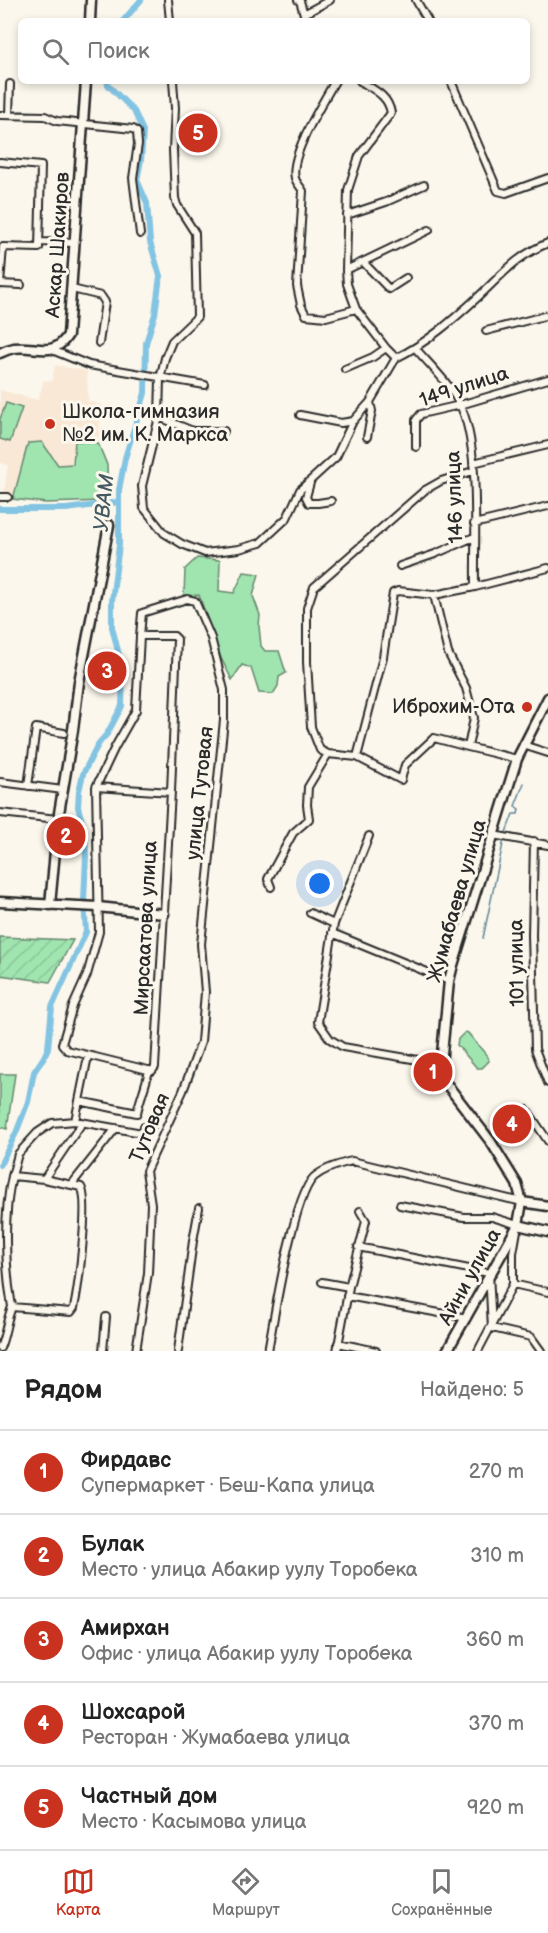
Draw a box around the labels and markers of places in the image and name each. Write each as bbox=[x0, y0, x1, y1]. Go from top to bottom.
pin: 5 bbox=[178, 110, 218, 156]
place label: Школа-гимназия №2 им. К. Маркса bbox=[62, 400, 228, 447]
marker: Школа-гимназия №2 им. К. Маркса bbox=[43, 417, 57, 431]
pin: 3 bbox=[88, 648, 126, 694]
place label: Иброхим-Ота bbox=[392, 695, 515, 719]
marker: Иброхим-Ота bbox=[520, 700, 534, 714]
pin: 2 bbox=[46, 814, 86, 858]
pin: 1 bbox=[414, 1050, 452, 1094]
pin: 4 bbox=[492, 1102, 532, 1146]

